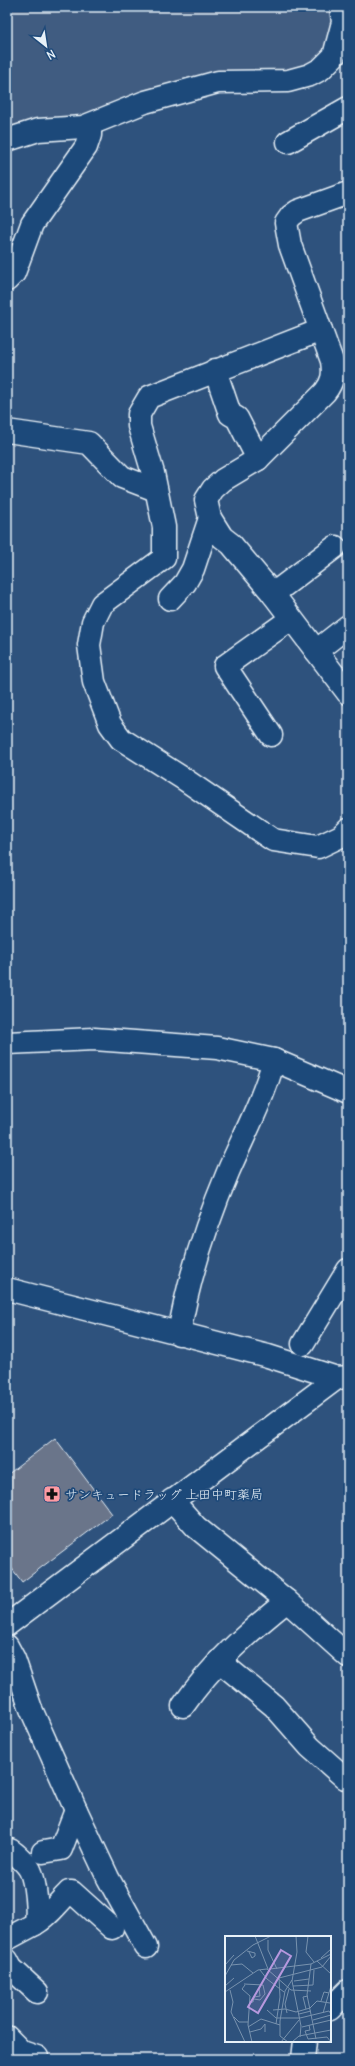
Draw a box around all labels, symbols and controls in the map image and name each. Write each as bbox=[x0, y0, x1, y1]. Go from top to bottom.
north arrow bbox=[26, 26, 66, 66]
text: N bbox=[44, 47, 58, 63]
pharmacy icon: サンキュードラッグ 上田中町薬局 bbox=[42, 1484, 62, 1504]
place label: サンキュードラッグ 上田中町薬局 bbox=[65, 1486, 263, 1503]
inset map bbox=[225, 1936, 331, 2042]

